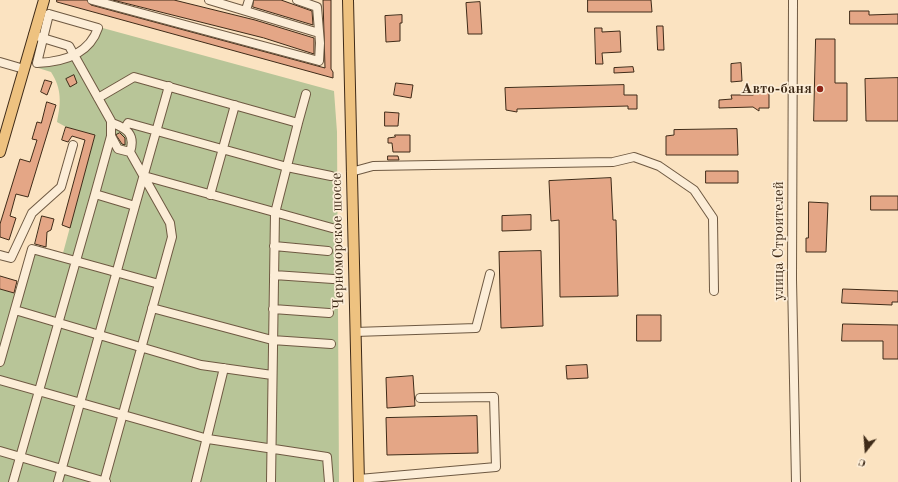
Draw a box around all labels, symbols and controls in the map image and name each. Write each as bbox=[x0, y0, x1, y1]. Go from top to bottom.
place label: Авто-баня bbox=[741, 80, 812, 98]
marker: Авто-баня bbox=[815, 84, 825, 94]
street label: Черноморское шоссе bbox=[328, 173, 348, 309]
street label: улица Строителей bbox=[770, 181, 788, 301]
north arrow bbox=[846, 430, 886, 470]
text: С bbox=[857, 456, 867, 468]

